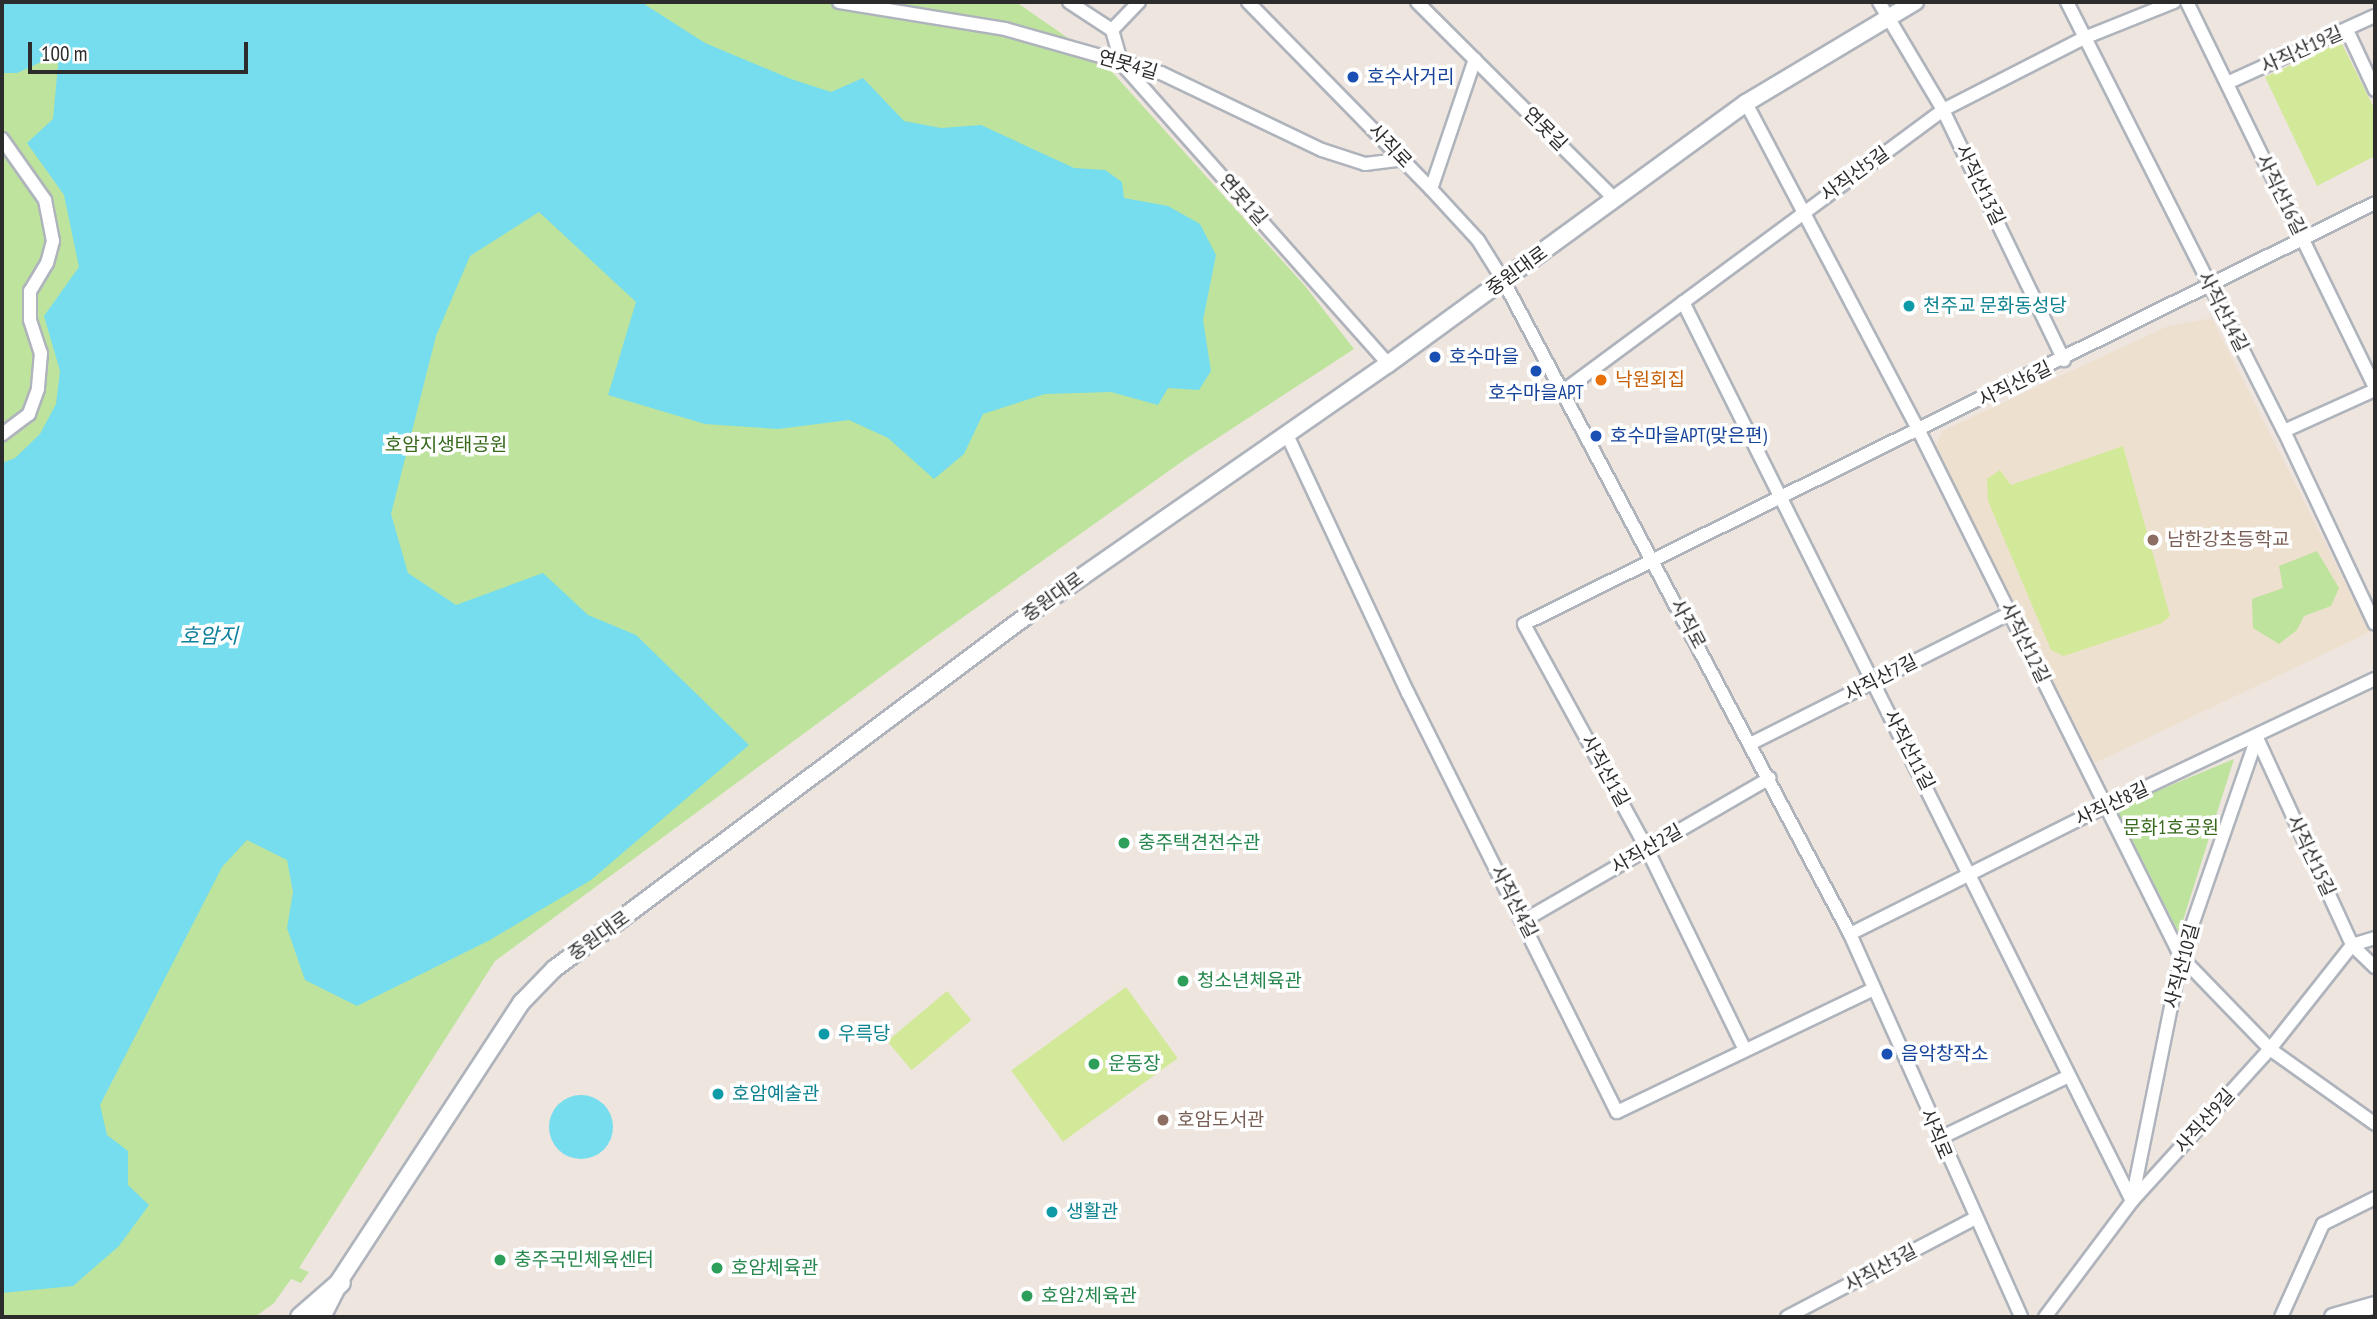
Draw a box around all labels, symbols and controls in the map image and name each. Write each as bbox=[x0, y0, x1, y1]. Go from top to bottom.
street label: 사직산19길 bbox=[2258, 22, 2346, 78]
scale bar bbox=[32, 28, 252, 72]
text: 100 m bbox=[41, 40, 87, 67]
street label: 연못4길 bbox=[1096, 46, 1160, 84]
place label: 호수사거리 bbox=[1367, 66, 1454, 88]
marker: 호수사거리 bbox=[1345, 69, 1361, 85]
street label: 연못길 bbox=[1518, 102, 1572, 156]
street label: 사직로 bbox=[1364, 119, 1416, 173]
street label: 사직산13길 bbox=[1951, 141, 2009, 229]
street label: 사직산5길 bbox=[1817, 142, 1893, 206]
street label: 사직산16길 bbox=[2252, 151, 2310, 239]
street label: 연못1길 bbox=[1214, 170, 1272, 230]
street label: 중원대로 bbox=[1482, 241, 1552, 301]
street label: 사직산14길 bbox=[2193, 268, 2253, 356]
place label: 천주교 문화동성당 bbox=[1923, 295, 2067, 317]
marker: 천주교 문화동성당 bbox=[1901, 298, 1917, 314]
place label: 호수마을 bbox=[1449, 346, 1519, 368]
marker: 호수마을 bbox=[1427, 349, 1443, 365]
street label: 사직산6길 bbox=[1975, 357, 2055, 411]
marker: 호수마을APT bbox=[1528, 363, 1544, 379]
place label: 낙원회집 bbox=[1615, 369, 1685, 391]
marker: 낙원회집 bbox=[1593, 372, 1609, 388]
place label: 호수마을APT bbox=[1488, 382, 1584, 404]
place label: 호수마을APT(맞은편) bbox=[1610, 425, 1767, 447]
marker: 호수마을APT(맞은편) bbox=[1588, 428, 1604, 444]
park label: 호암지생태공원 bbox=[385, 434, 507, 456]
place label: 남한강초등학교 bbox=[2167, 529, 2289, 551]
marker: 남한강초등학교 bbox=[2145, 532, 2161, 548]
street label: 중원대로 bbox=[1018, 567, 1088, 627]
street label: 사직로 bbox=[1666, 595, 1710, 653]
street label: 사직산12길 bbox=[1996, 599, 2054, 687]
water label: 호암지 bbox=[180, 623, 238, 649]
street label: 사직산7길 bbox=[1841, 650, 1921, 706]
street label: 사직산11길 bbox=[1879, 706, 1939, 794]
street label: 사직산1길 bbox=[1576, 731, 1634, 811]
street label: 사직산8길 bbox=[2072, 777, 2152, 831]
street label: 사직산15길 bbox=[2282, 812, 2340, 900]
park label: 문화1호공원 bbox=[2123, 817, 2219, 839]
street label: 사직산2길 bbox=[1607, 820, 1687, 878]
place label: 충주택견전수관 bbox=[1138, 832, 1260, 854]
marker: 충주택견전수관 bbox=[1116, 835, 1132, 851]
street label: 사직산4길 bbox=[1486, 862, 1542, 942]
street label: 중원대로 bbox=[564, 906, 634, 966]
street label: 사직산10길 bbox=[2160, 921, 2204, 1011]
place label: 청소년체육관 bbox=[1197, 970, 1302, 992]
marker: 청소년체육관 bbox=[1175, 973, 1191, 989]
place label: 우륵당 bbox=[838, 1023, 890, 1045]
marker: 우륵당 bbox=[816, 1026, 832, 1042]
place label: 음악창작소 bbox=[1901, 1043, 1988, 1065]
marker: 음악창작소 bbox=[1879, 1046, 1895, 1062]
place label: 운동장 bbox=[1108, 1053, 1160, 1075]
marker: 운동장 bbox=[1086, 1056, 1102, 1072]
place label: 호암예술관 bbox=[732, 1083, 819, 1105]
street label: 사직산9길 bbox=[2170, 1084, 2240, 1158]
marker: 호암예술관 bbox=[710, 1086, 726, 1102]
street label: 사직로 bbox=[1915, 1105, 1957, 1163]
place label: 호암도서관 bbox=[1177, 1109, 1264, 1131]
marker: 호암도서관 bbox=[1155, 1112, 1171, 1128]
place label: 생활관 bbox=[1066, 1201, 1118, 1223]
marker: 생활관 bbox=[1044, 1204, 1060, 1220]
street label: 사직산3길 bbox=[1841, 1240, 1921, 1296]
place label: 충주국민체육센터 bbox=[514, 1249, 654, 1271]
marker: 충주국민체육센터 bbox=[492, 1252, 508, 1268]
place label: 호암체육관 bbox=[731, 1257, 818, 1279]
marker: 호암체육관 bbox=[709, 1260, 725, 1276]
place label: 호암2체육관 bbox=[1041, 1285, 1137, 1307]
marker: 호암2체육관 bbox=[1019, 1288, 1035, 1304]

